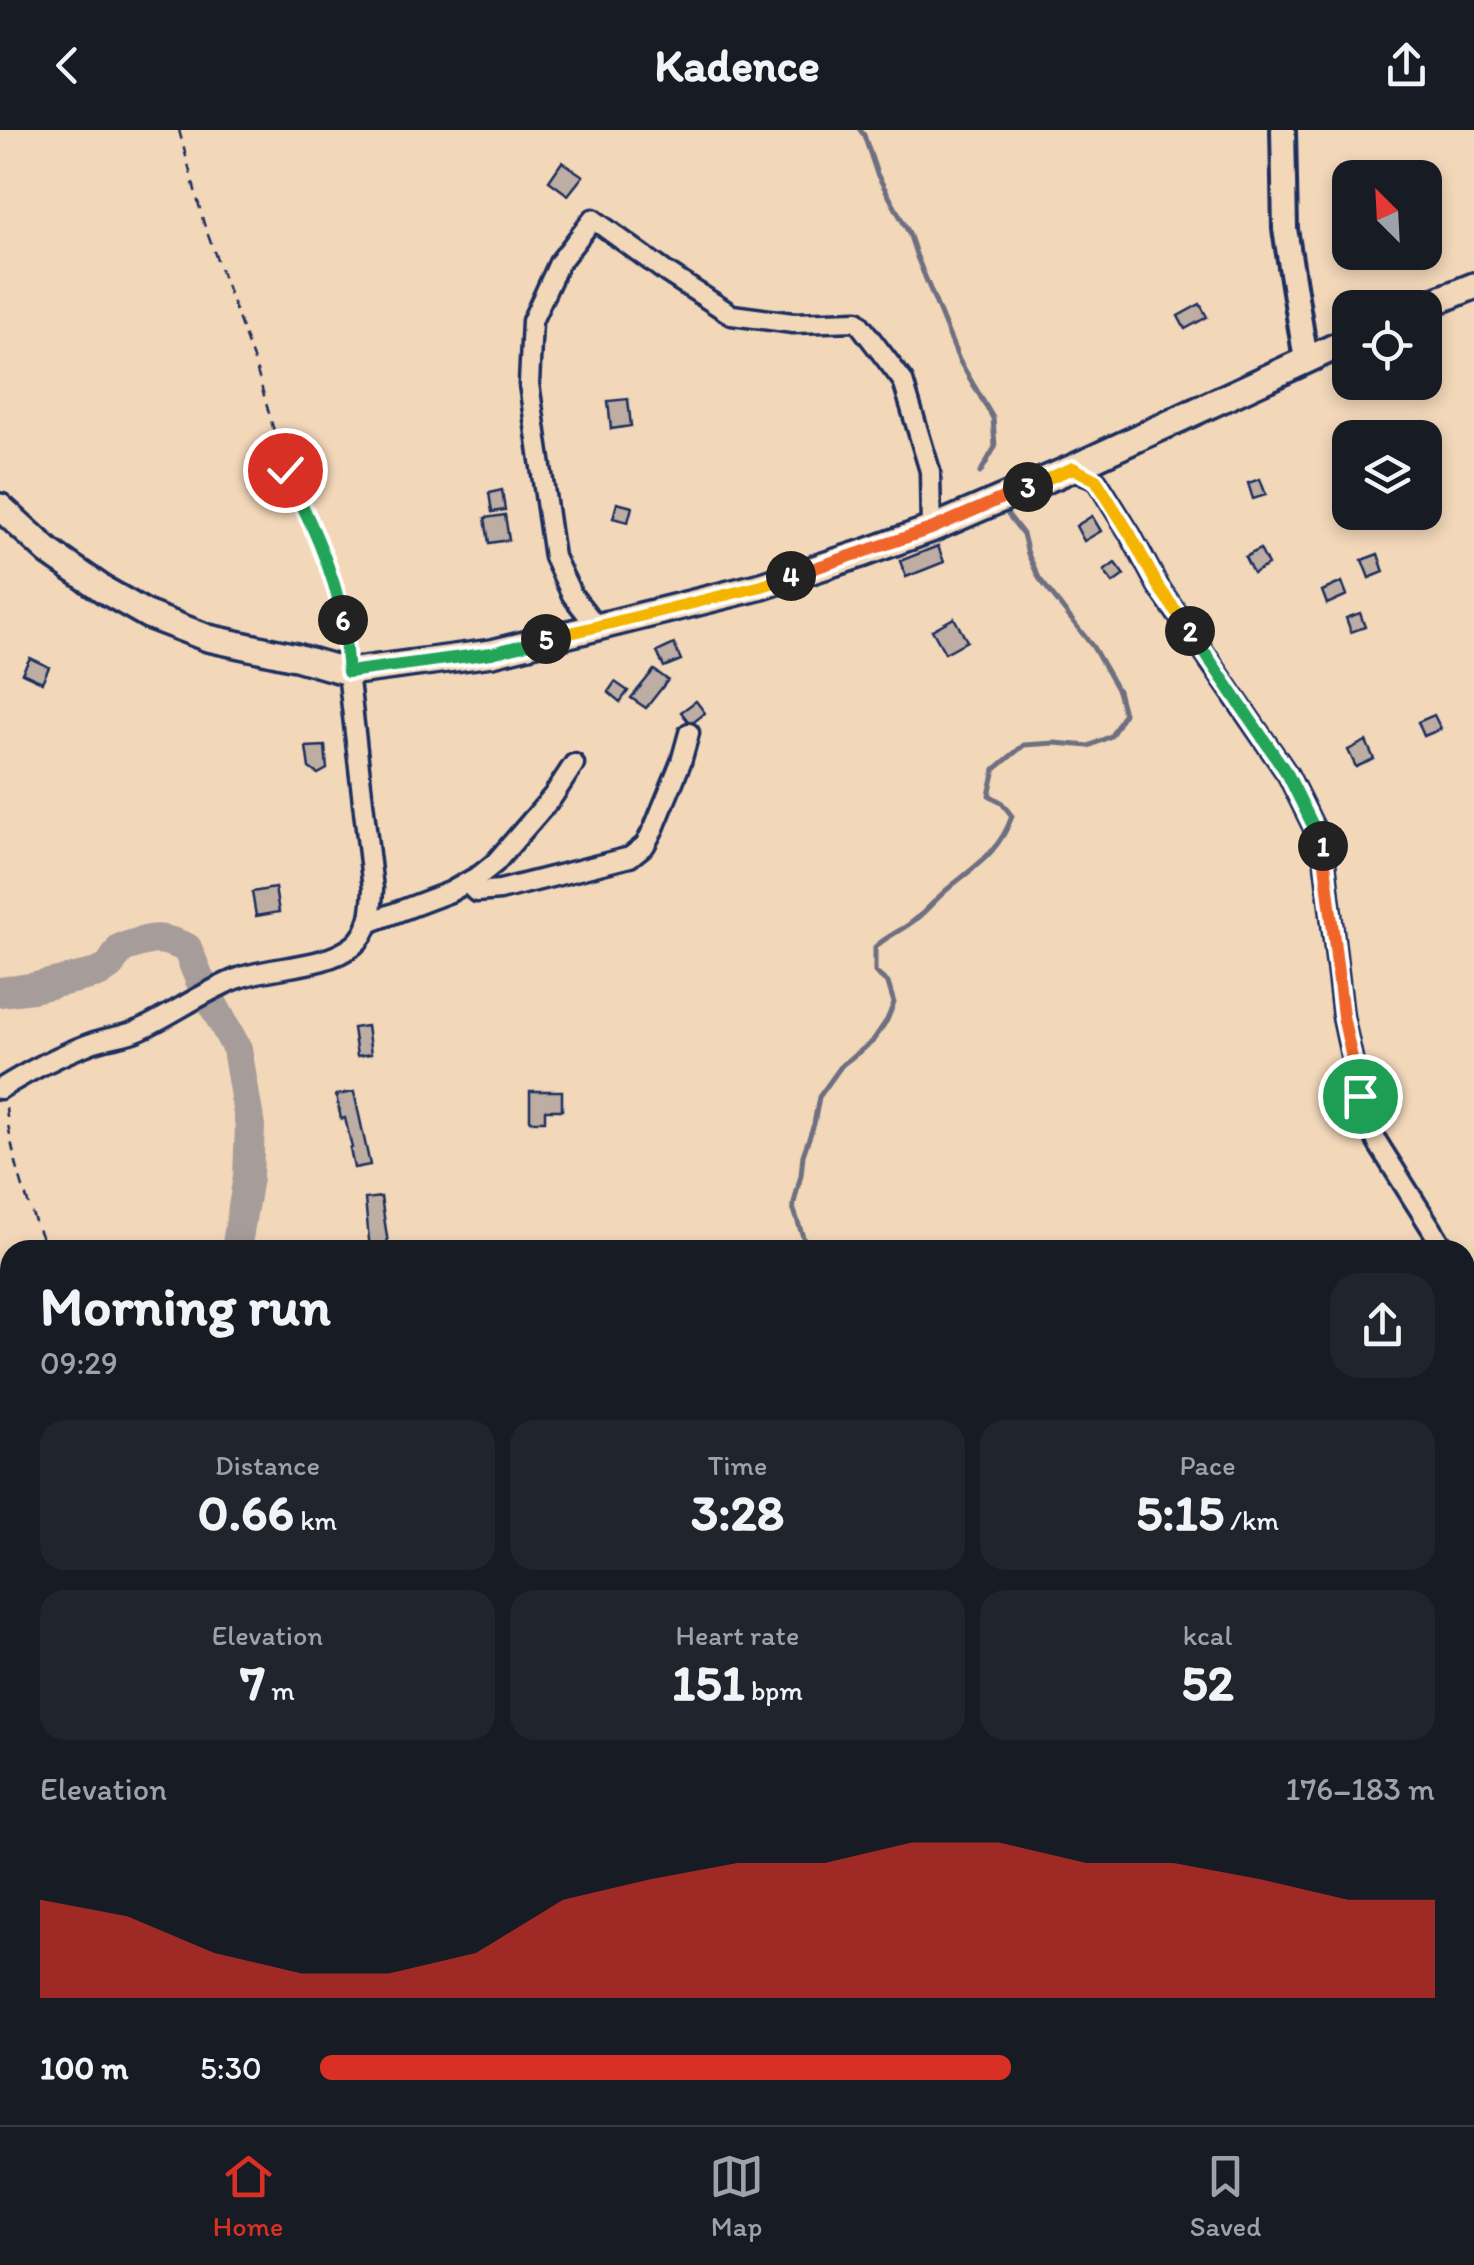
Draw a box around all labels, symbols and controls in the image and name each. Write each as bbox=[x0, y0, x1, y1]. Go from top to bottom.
icon: back bbox=[40, 38, 95, 93]
text: Kadence bbox=[654, 38, 820, 92]
icon: share bbox=[1379, 38, 1434, 93]
north arrow bbox=[1332, 160, 1442, 270]
map controls bbox=[1332, 160, 1442, 530]
button: locate bbox=[1332, 290, 1442, 400]
button: layers bbox=[1332, 420, 1442, 530]
pin bbox=[243, 428, 328, 513]
icon: check bbox=[258, 443, 313, 498]
pin: 3 bbox=[1003, 462, 1053, 512]
text: 3 bbox=[1020, 470, 1036, 504]
pin: 4 bbox=[766, 551, 816, 601]
text: 4 bbox=[783, 559, 799, 593]
pin: 6 bbox=[318, 595, 368, 645]
text: 6 bbox=[336, 603, 350, 637]
pin: 2 bbox=[1165, 606, 1215, 656]
pin: 5 bbox=[521, 614, 571, 664]
text: 2 bbox=[1183, 614, 1197, 648]
text: 5 bbox=[539, 622, 553, 656]
pin: 1 bbox=[1298, 821, 1348, 871]
text: 1 bbox=[1317, 829, 1330, 863]
pin bbox=[1318, 1054, 1403, 1139]
icon: arrive bbox=[1333, 1069, 1388, 1124]
text: Morning run bbox=[40, 1273, 331, 1339]
button: share bbox=[1330, 1273, 1435, 1378]
text: 09:29 bbox=[40, 1344, 118, 1382]
text: Distance bbox=[215, 1448, 320, 1482]
text: Time bbox=[708, 1448, 767, 1482]
text: Pace bbox=[1179, 1448, 1236, 1482]
text: 0.66 bbox=[198, 1482, 294, 1543]
text: 3:28 bbox=[691, 1482, 784, 1543]
text: 5:15 bbox=[1136, 1482, 1224, 1543]
text: km bbox=[294, 1503, 337, 1537]
text: /km bbox=[1224, 1503, 1279, 1537]
text: Elevation bbox=[212, 1618, 323, 1652]
text: Heart rate bbox=[676, 1618, 799, 1652]
text: kcal bbox=[1183, 1618, 1232, 1652]
text: 7 bbox=[240, 1652, 265, 1713]
text: 151 bbox=[672, 1652, 745, 1713]
text: 52 bbox=[1181, 1652, 1234, 1713]
text: m bbox=[265, 1673, 295, 1707]
text: bpm bbox=[745, 1673, 803, 1707]
text: Elevation bbox=[40, 1770, 167, 1808]
text: 176–183 m bbox=[1286, 1770, 1435, 1808]
text: 100 m bbox=[40, 2049, 128, 2087]
text: 5:30 bbox=[200, 2049, 262, 2087]
tab: Home bbox=[213, 2149, 283, 2243]
tab: Map bbox=[709, 2149, 764, 2243]
tab: Saved bbox=[1190, 2149, 1261, 2243]

